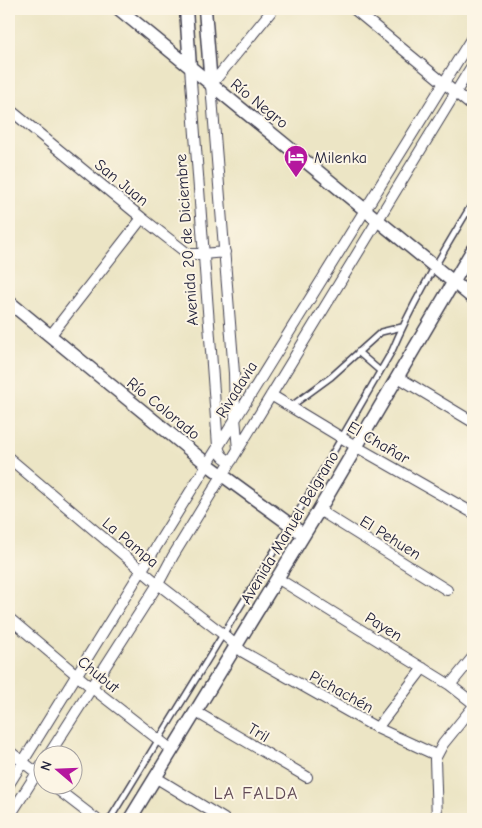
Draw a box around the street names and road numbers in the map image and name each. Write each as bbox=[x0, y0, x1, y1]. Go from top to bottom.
street label: Río Negro bbox=[227, 75, 292, 132]
street label: Avenida 20 de Diciembre bbox=[172, 153, 202, 327]
street label: San Juan bbox=[91, 156, 152, 210]
street label: Rivadavia bbox=[212, 358, 261, 421]
street label: Río Colorado bbox=[123, 374, 203, 444]
street label: El Chañar bbox=[344, 418, 413, 468]
street label: Avenida Manuel Belgrano bbox=[237, 448, 343, 607]
street label: El Pehuen bbox=[357, 512, 424, 564]
street label: La Pampa bbox=[99, 514, 162, 571]
street label: Payen bbox=[362, 609, 405, 645]
street label: Chubut bbox=[74, 653, 123, 697]
street label: Pichachén bbox=[306, 667, 377, 717]
street label: Tril bbox=[244, 720, 272, 746]

